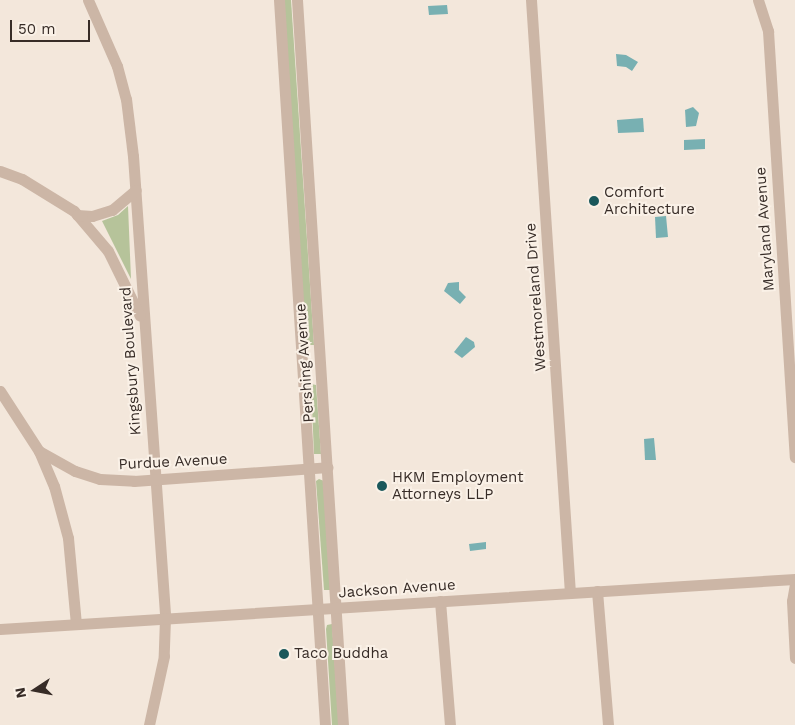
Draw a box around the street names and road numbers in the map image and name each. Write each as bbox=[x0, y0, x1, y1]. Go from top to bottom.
street label: Maryland Avenue bbox=[752, 166, 778, 292]
street label: Westmoreland Drive bbox=[522, 222, 550, 372]
street label: Kingsbury Boulevard bbox=[117, 286, 145, 436]
street label: Pershing Avenue bbox=[292, 302, 318, 424]
street label: Purdue Avenue bbox=[118, 450, 228, 474]
street label: Jackson Avenue bbox=[338, 576, 456, 602]

